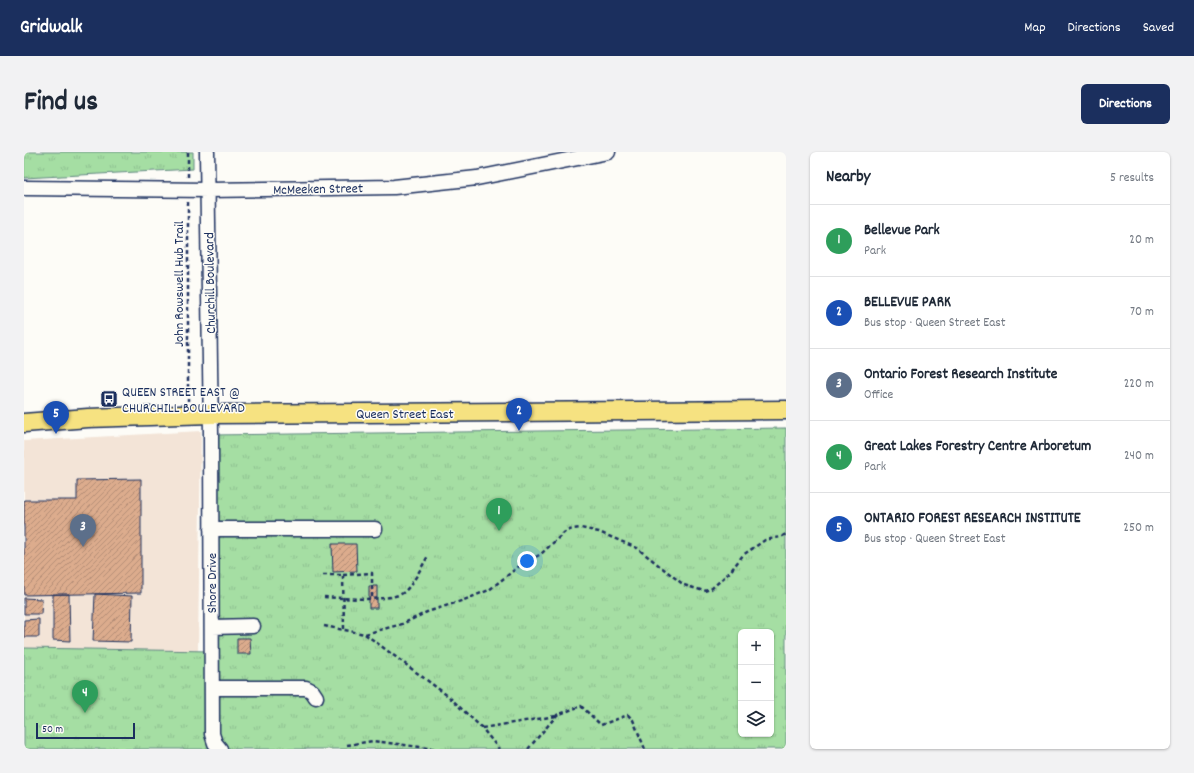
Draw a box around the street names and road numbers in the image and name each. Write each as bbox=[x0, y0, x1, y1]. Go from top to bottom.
street label: McMeeken Street bbox=[273, 179, 363, 201]
street label: John Rowswell Hub Trail bbox=[170, 220, 190, 347]
street label: Churchill Boulevard bbox=[200, 232, 222, 334]
street label: Queen Street East bbox=[356, 405, 454, 425]
street label: Shore Drive bbox=[203, 553, 223, 613]

